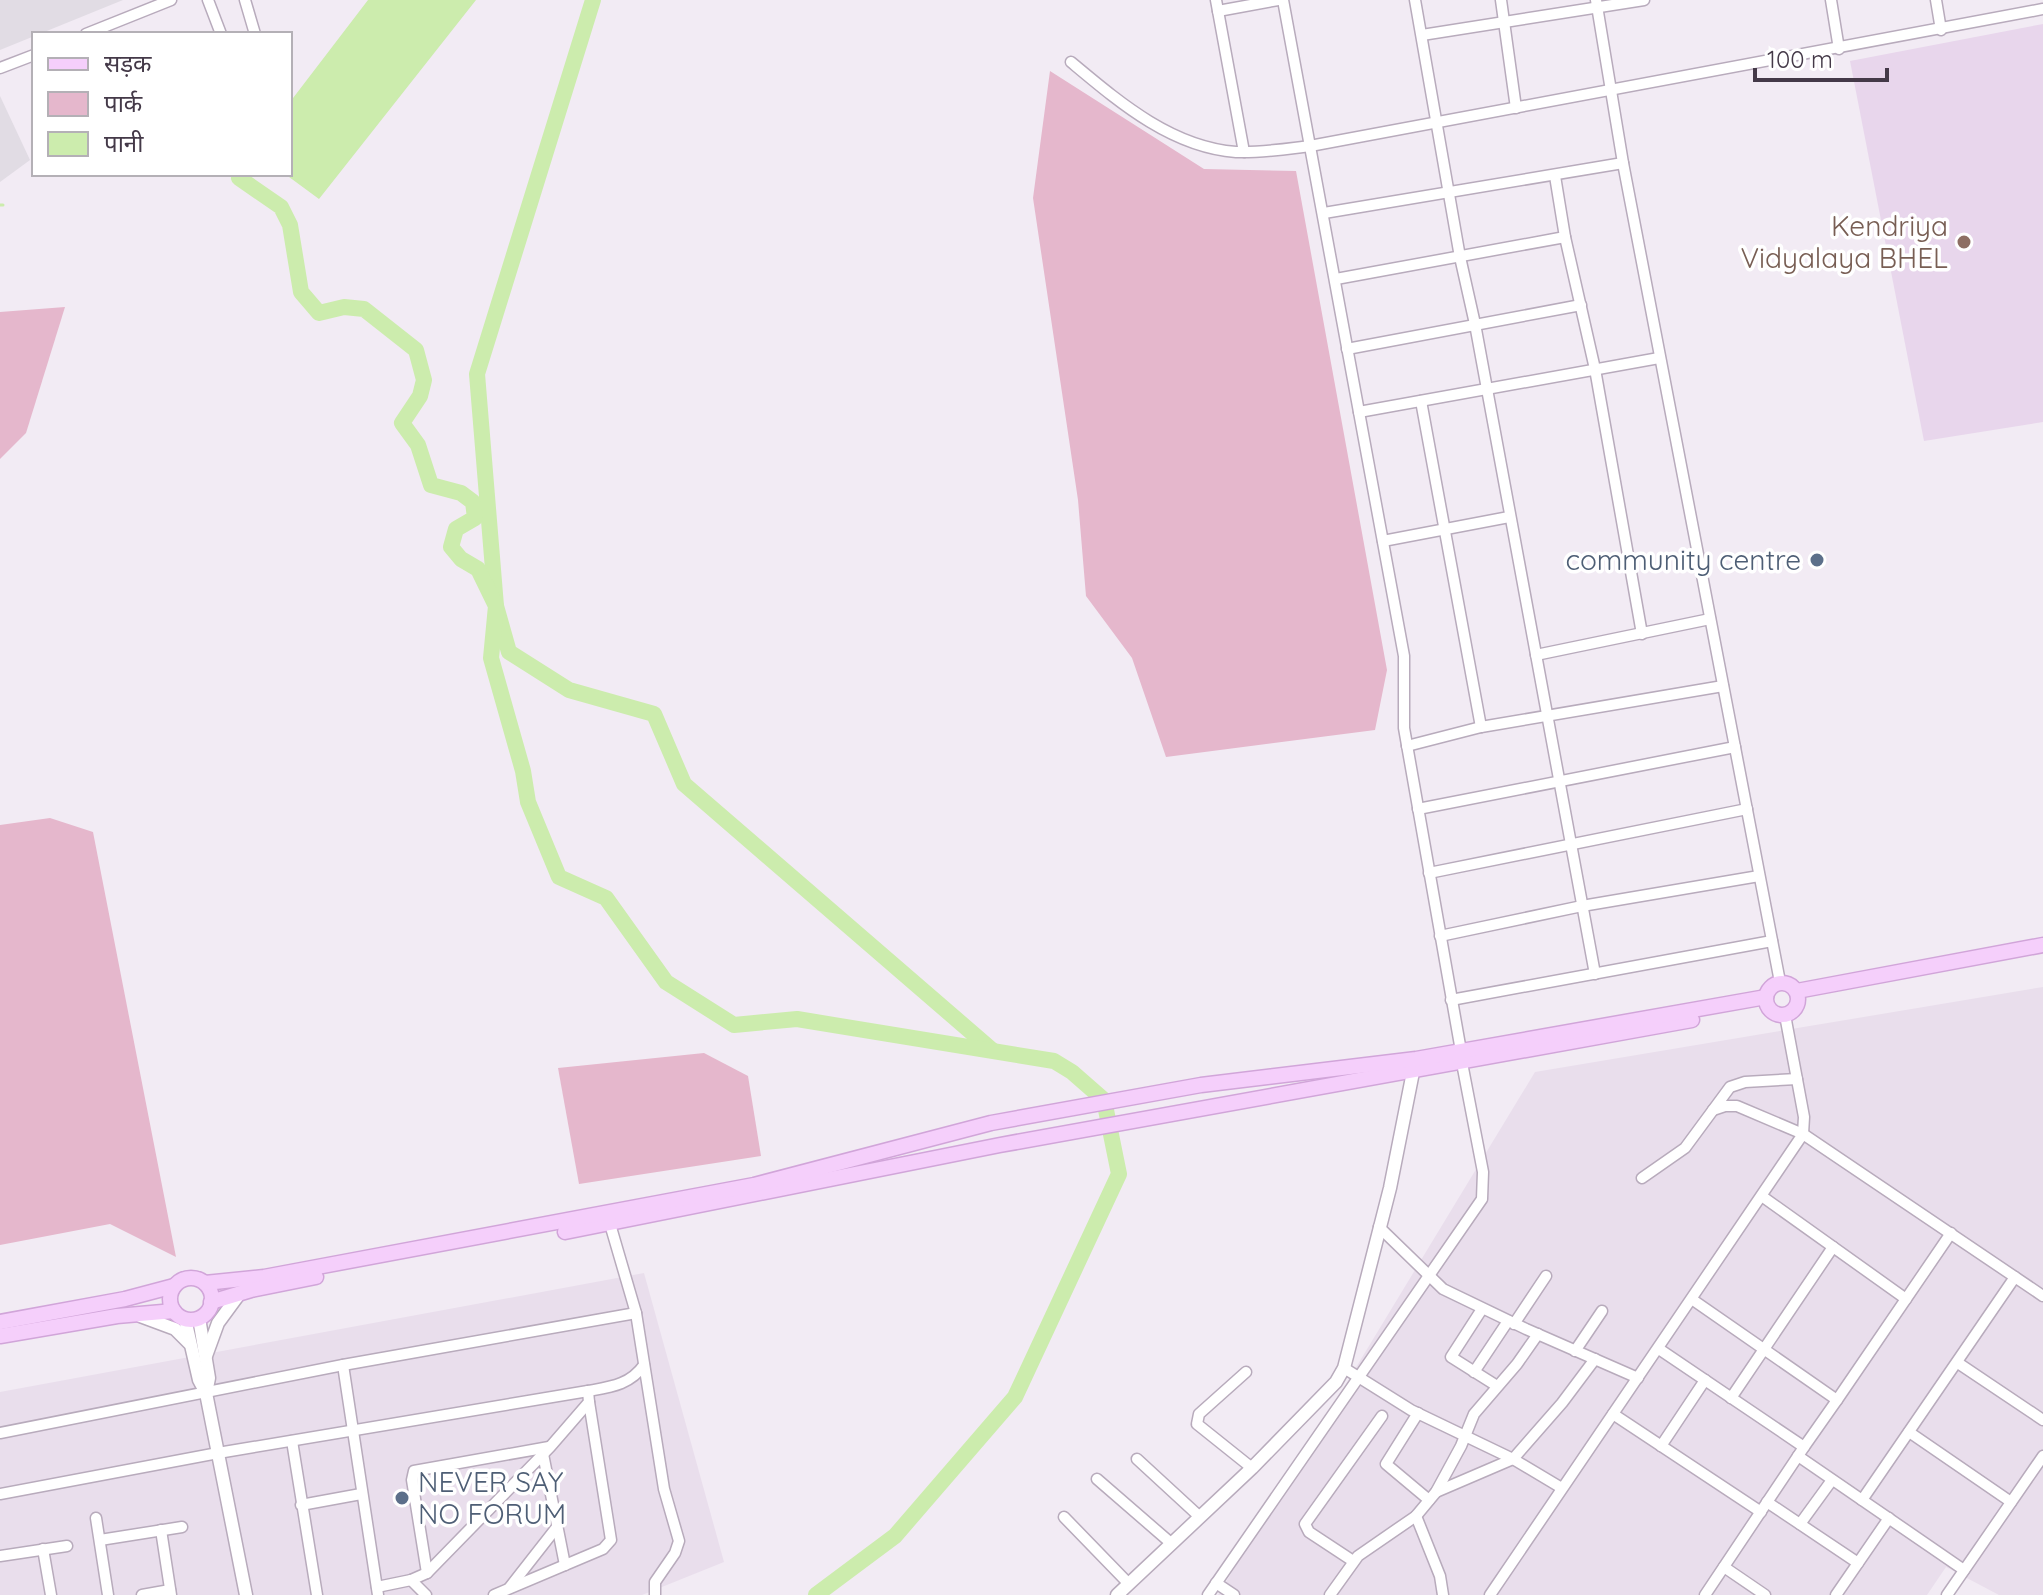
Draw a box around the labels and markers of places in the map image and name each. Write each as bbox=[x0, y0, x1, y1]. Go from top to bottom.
place label: Kendriya Vidyalaya BHEL bbox=[1740, 208, 1948, 275]
marker: Kendriya Vidyalaya BHEL bbox=[1955, 233, 1973, 251]
place label: community centre bbox=[1565, 542, 1801, 577]
marker: community centre bbox=[1808, 551, 1826, 569]
place label: NEVER SAY NO FORUM bbox=[418, 1464, 566, 1531]
marker: NEVER SAY NO FORUM bbox=[393, 1489, 411, 1507]

